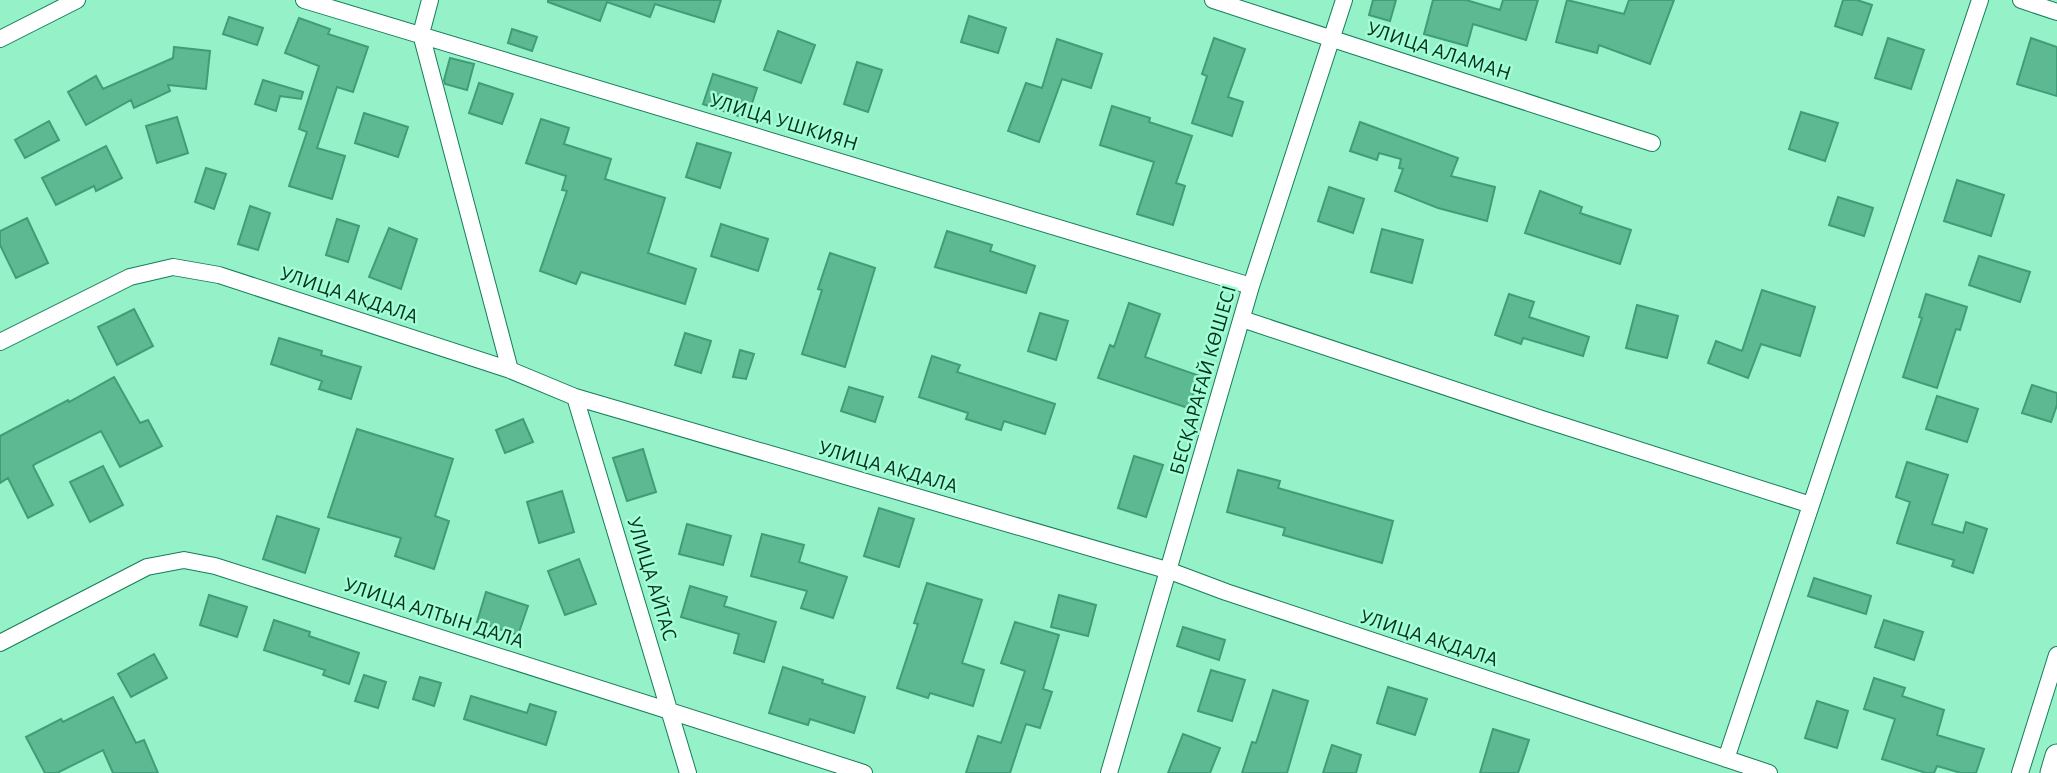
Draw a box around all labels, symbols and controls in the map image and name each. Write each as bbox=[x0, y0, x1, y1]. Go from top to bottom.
street label: УЛИЦА АЛАМАН bbox=[1364, 18, 1514, 84]
street label: УЛИЦА УШКИЯН bbox=[707, 89, 861, 155]
street label: УЛИЦА АКДАЛА bbox=[277, 263, 421, 327]
street label: БЕСҚАРАҒАЙ КӨШЕСІ bbox=[1165, 282, 1240, 477]
street label: УЛИЦА АКДАЛА bbox=[816, 437, 960, 497]
street label: УЛИЦА АЙТАС bbox=[623, 514, 682, 643]
street label: УЛИЦА АЛТЫН ДАЛА bbox=[341, 574, 527, 652]
street label: УЛИЦА АКДАЛА bbox=[1357, 606, 1501, 670]

